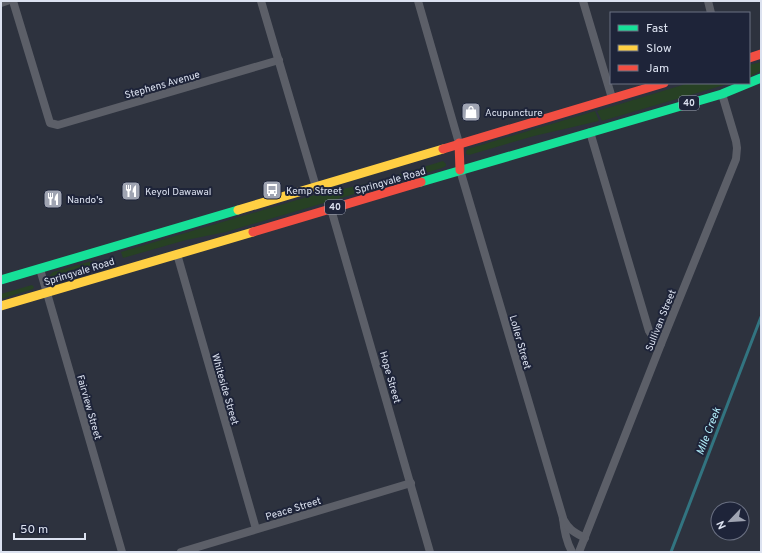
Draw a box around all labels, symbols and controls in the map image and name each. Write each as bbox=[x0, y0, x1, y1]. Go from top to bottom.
legend bbox=[610, 12, 750, 84]
text: Fast bbox=[646, 21, 668, 37]
text: Slow bbox=[646, 41, 672, 57]
text: Jam bbox=[646, 61, 669, 77]
street label: Stephens Avenue bbox=[123, 68, 202, 102]
road number: 40 bbox=[679, 96, 699, 110]
shop icon: Acupuncture bbox=[460, 101, 482, 123]
place label: Acupuncture bbox=[485, 107, 543, 120]
street label: Springvale Road bbox=[353, 165, 427, 198]
bus stop icon: Kemp Street bbox=[261, 179, 283, 201]
restaurant icon: Keyol Dawawal bbox=[120, 180, 142, 202]
place label: Kemp Street bbox=[286, 185, 342, 198]
place label: Keyol Dawawal bbox=[145, 186, 211, 199]
restaurant icon: Nando's bbox=[42, 188, 64, 210]
place label: Nando's bbox=[67, 194, 103, 207]
road number: 40 bbox=[325, 200, 345, 214]
street label: Springvale Road bbox=[43, 256, 116, 289]
street label: Sullivan Street bbox=[643, 288, 680, 353]
street label: Loller Street bbox=[506, 314, 534, 371]
street label: Hope Street bbox=[376, 350, 403, 405]
street label: Whiteside Street bbox=[208, 352, 241, 427]
street label: Fairview Street bbox=[73, 374, 104, 441]
water label: Mile Creek bbox=[693, 405, 725, 457]
street label: Peace Street bbox=[264, 495, 323, 524]
north arrow bbox=[710, 501, 750, 541]
scale bar bbox=[14, 515, 85, 541]
text: N bbox=[714, 518, 730, 531]
text: 50 m bbox=[20, 522, 48, 538]

